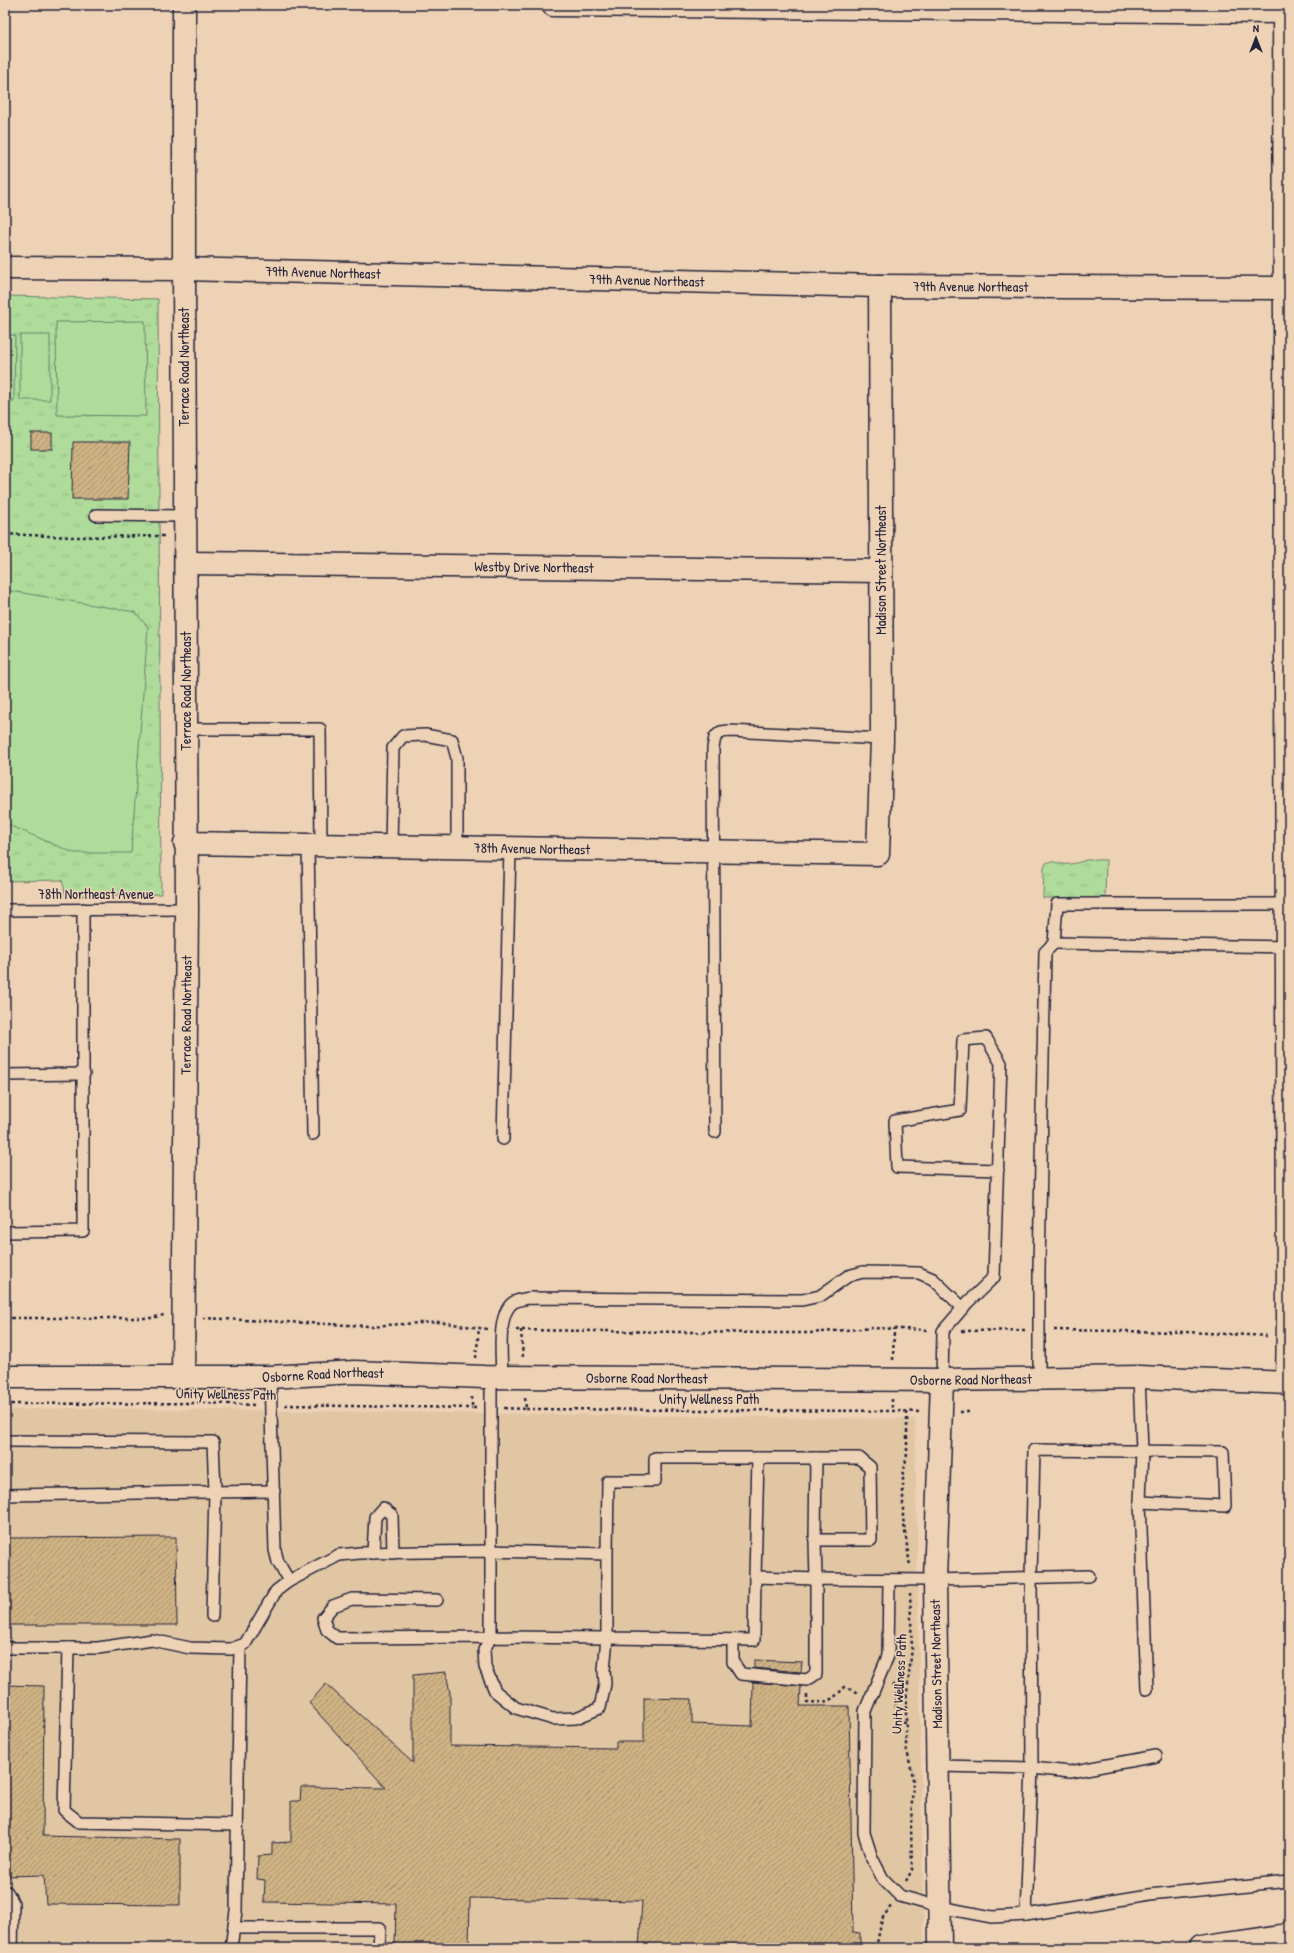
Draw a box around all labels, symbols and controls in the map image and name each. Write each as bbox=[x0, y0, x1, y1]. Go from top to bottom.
north arrow bbox=[1236, 18, 1276, 58]
text: N bbox=[1253, 21, 1259, 35]
street label: 79th Avenue Northeast bbox=[265, 261, 381, 283]
street label: 79th Avenue Northeast bbox=[589, 269, 705, 291]
street label: 79th Avenue Northeast bbox=[913, 276, 1029, 296]
street label: Terrace Road Northeast bbox=[174, 307, 193, 427]
street label: Madison Street Northeast bbox=[871, 505, 890, 635]
street label: Westby Drive Northeast bbox=[474, 556, 594, 577]
street label: Terrace Road Northeast bbox=[176, 631, 195, 751]
street label: 78th Avenue Northeast bbox=[474, 838, 590, 858]
street label: 78th Northeast Avenue bbox=[38, 884, 154, 903]
street label: Terrace Road Northeast bbox=[176, 955, 196, 1075]
street label: Osborne Road Northeast bbox=[262, 1362, 384, 1386]
street label: Osborne Road Northeast bbox=[586, 1368, 708, 1387]
street label: Osborne Road Northeast bbox=[910, 1369, 1032, 1389]
street label: Unity Wellness Path bbox=[176, 1383, 276, 1405]
street label: Unity Wellness Path bbox=[659, 1389, 759, 1409]
street label: Madison Street Northeast bbox=[925, 1599, 946, 1729]
street label: Unity Wellness Path bbox=[886, 1633, 912, 1735]

